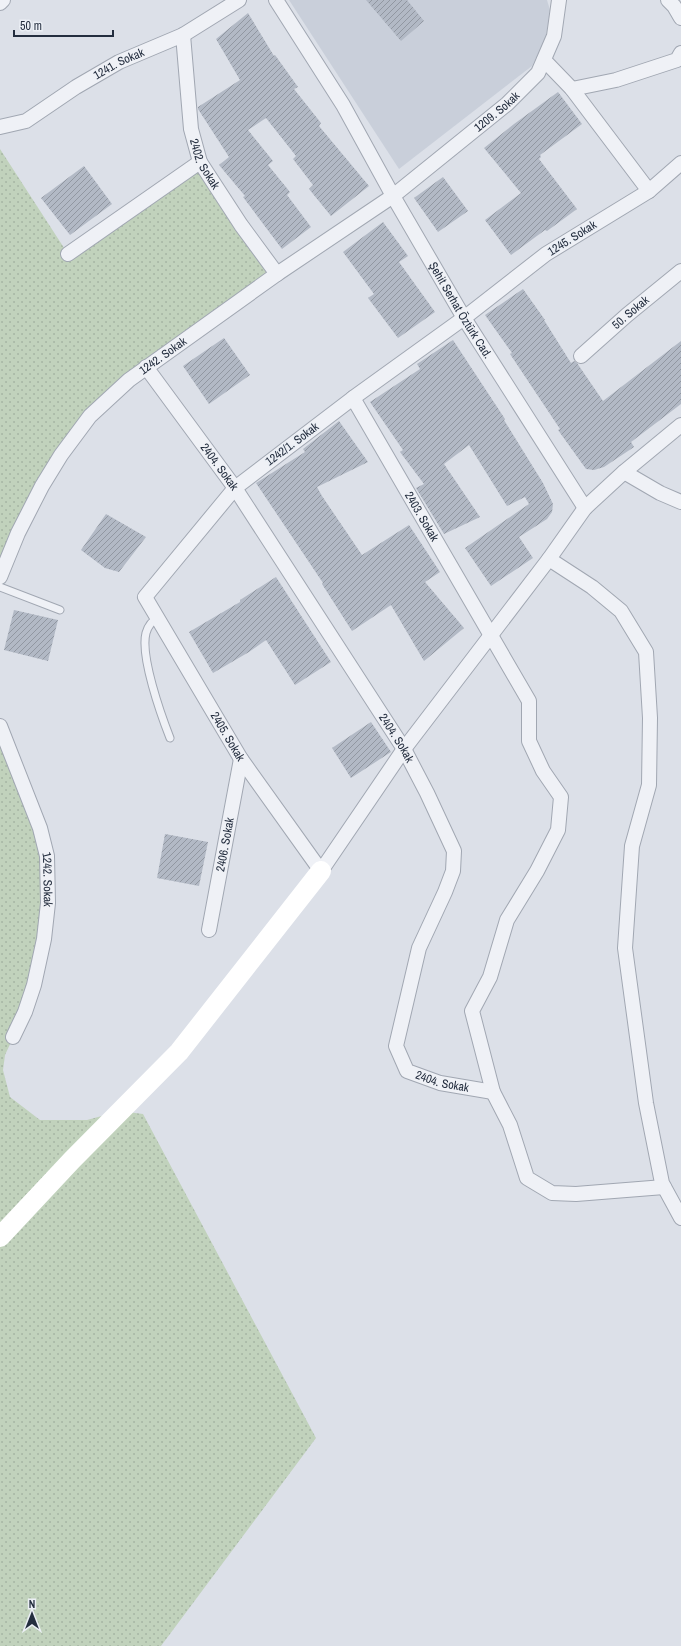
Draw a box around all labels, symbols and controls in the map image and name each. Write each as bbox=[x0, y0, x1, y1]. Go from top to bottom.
scale bar bbox=[14, 12, 113, 38]
text: 50 m bbox=[20, 18, 42, 34]
street label: 1241. Sokak bbox=[91, 44, 147, 83]
street label: 1209. Sokak bbox=[471, 88, 523, 135]
street label: 2402. Sokak bbox=[186, 137, 224, 192]
street label: 1245. Sokak bbox=[545, 217, 600, 259]
street label: Şehit Serhat Öztürk Cad. bbox=[425, 259, 496, 362]
street label: 50. Sokak bbox=[609, 292, 653, 333]
street label: 1242. Sokak bbox=[136, 333, 190, 378]
street label: 1242/1. Sokak bbox=[262, 419, 322, 469]
street label: 2404. Sokak bbox=[197, 440, 242, 494]
street label: 2403. Sokak bbox=[401, 489, 443, 544]
street label: 2405. Sokak bbox=[207, 709, 249, 764]
street label: 2404. Sokak bbox=[375, 711, 418, 765]
street label: 2406. Sokak bbox=[212, 816, 238, 873]
street label: 1242. Sokak bbox=[38, 850, 56, 908]
street label: 2404. Sokak bbox=[413, 1067, 470, 1096]
north arrow bbox=[12, 1594, 52, 1634]
text: N bbox=[29, 1597, 35, 1611]

